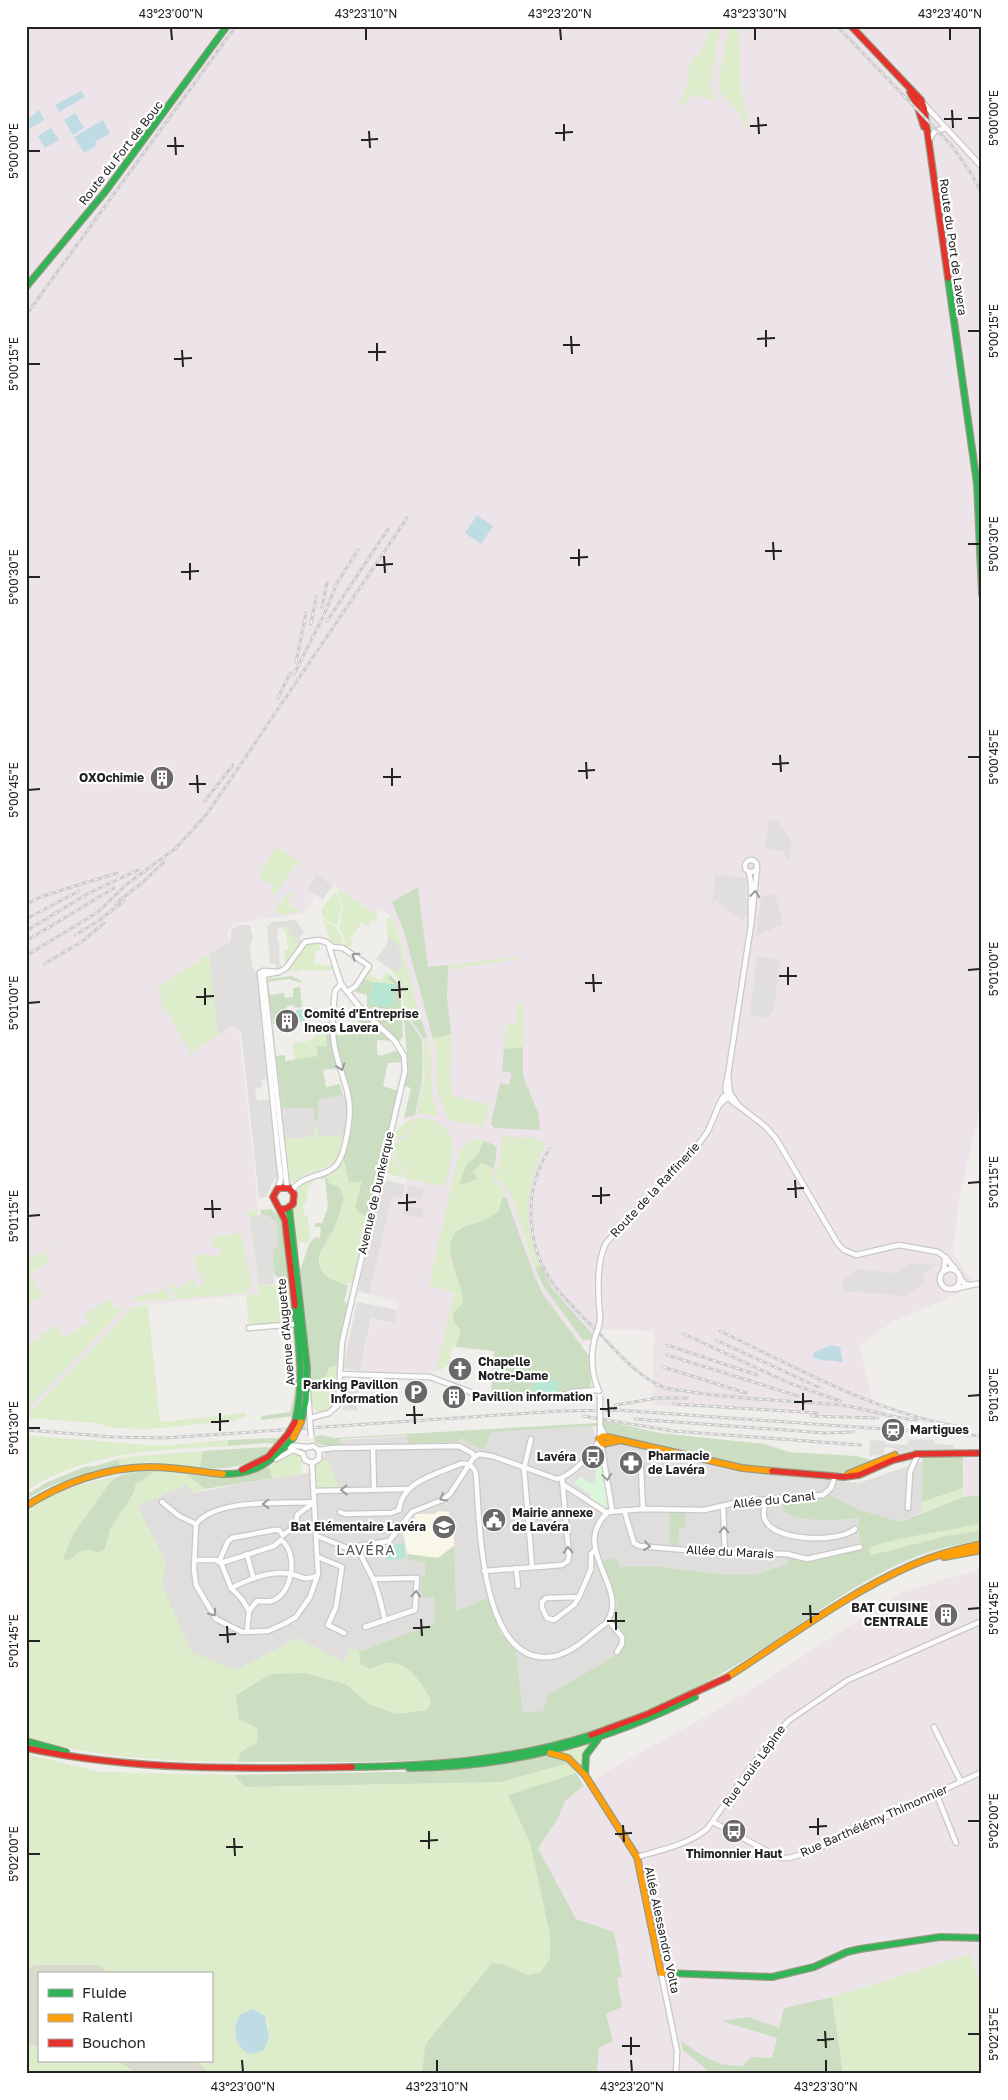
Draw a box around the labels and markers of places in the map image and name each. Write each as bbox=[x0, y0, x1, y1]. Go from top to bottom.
building icon: OXOchimie bbox=[149, 765, 175, 791]
place label: OXOchimie bbox=[79, 770, 144, 785]
place label: Comité d'Entreprise Ineos Lavera bbox=[304, 1006, 419, 1035]
building icon: Comité d'Entreprise Ineos Lavera bbox=[274, 1008, 300, 1034]
place label: Chapelle Notre-Dame bbox=[478, 1354, 548, 1383]
church icon: Chapelle Notre-Dame bbox=[447, 1356, 473, 1382]
place label: Parking Pavillon Information bbox=[303, 1377, 398, 1406]
parking icon: Parking Pavillon Information bbox=[403, 1379, 429, 1405]
building icon: Pavillion information bbox=[441, 1384, 467, 1410]
place label: Pavillion information bbox=[472, 1389, 593, 1404]
station icon: Martigues bbox=[880, 1417, 906, 1443]
place label: Martigues bbox=[910, 1422, 969, 1437]
bus stop icon: Lavéra bbox=[580, 1444, 606, 1470]
place label: Pharmacie de Lavéra bbox=[648, 1448, 710, 1477]
place label: Lavéra bbox=[537, 1449, 576, 1464]
pharmacy icon: Pharmacie de Lavéra bbox=[618, 1450, 644, 1476]
place label: Mairie annexe de Lavéra bbox=[512, 1505, 593, 1534]
public building icon: Mairie annexe de Lavéra bbox=[481, 1507, 507, 1533]
school or university icon: Bat Elémentaire Lavéra bbox=[431, 1514, 457, 1540]
place label: Bat Elémentaire Lavéra bbox=[291, 1519, 426, 1534]
place label: BAT CUISINE CENTRALE bbox=[851, 1600, 928, 1629]
building icon: BAT CUISINE CENTRALE bbox=[933, 1602, 959, 1628]
bus stop icon: Thimonnier Haut bbox=[721, 1818, 747, 1844]
place label: Thimonnier Haut bbox=[686, 1846, 783, 1861]

